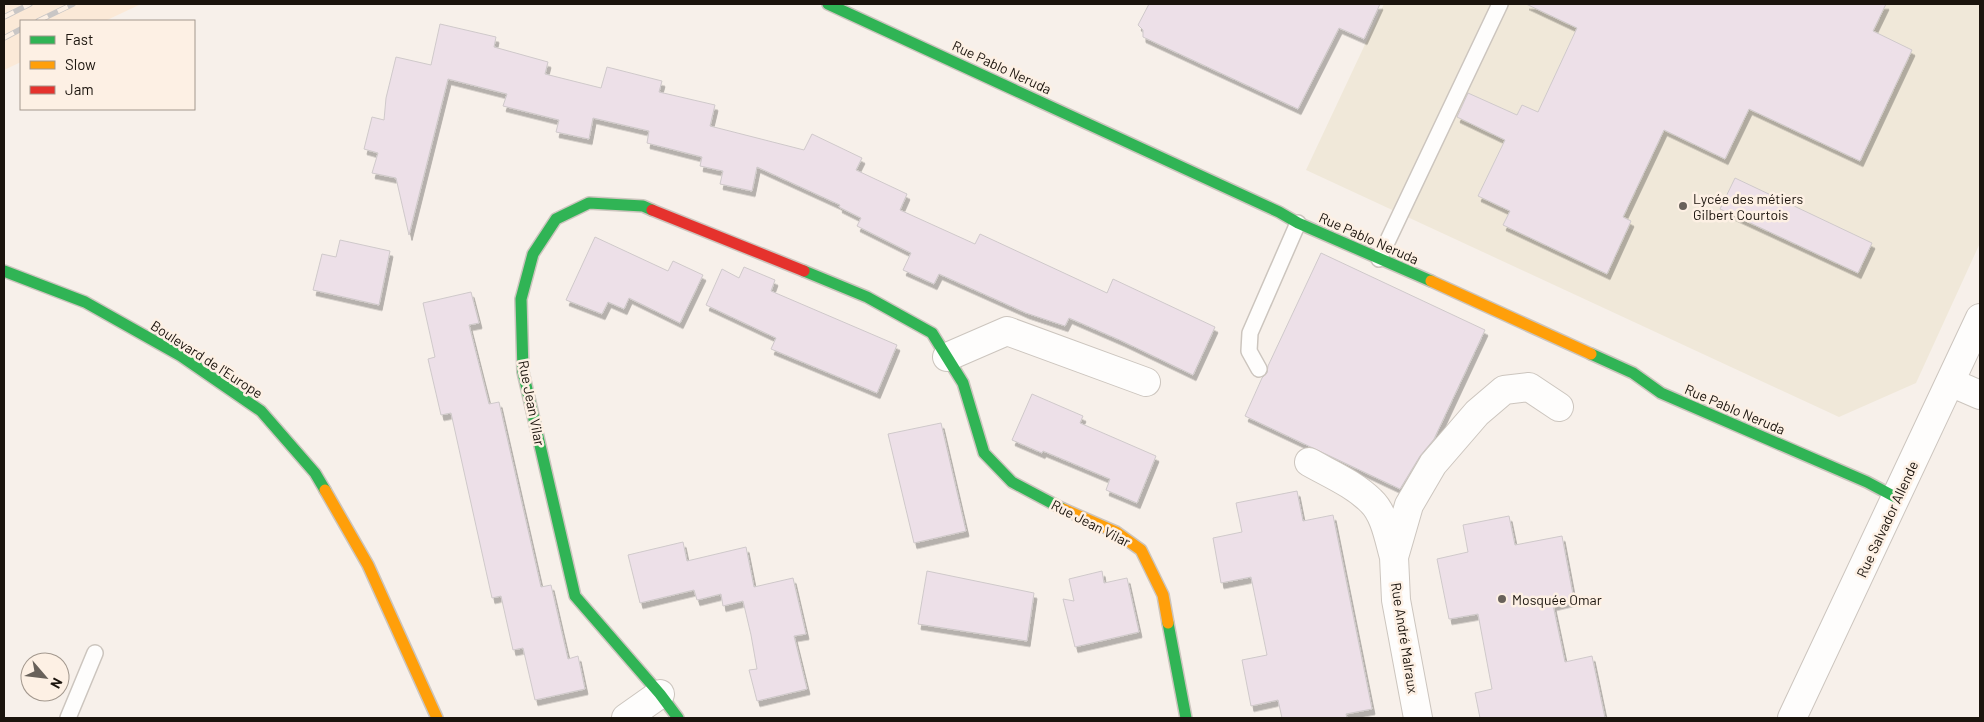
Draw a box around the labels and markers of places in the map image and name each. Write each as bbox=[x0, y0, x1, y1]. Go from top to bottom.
place label: Lycée des métiers Gilbert Courtois bbox=[1693, 190, 1804, 223]
marker: Lycée des métiers Gilbert Courtois bbox=[1677, 200, 1689, 212]
place label: Mosquée Omar bbox=[1512, 591, 1602, 608]
marker: Mosquée Omar bbox=[1496, 593, 1508, 605]

